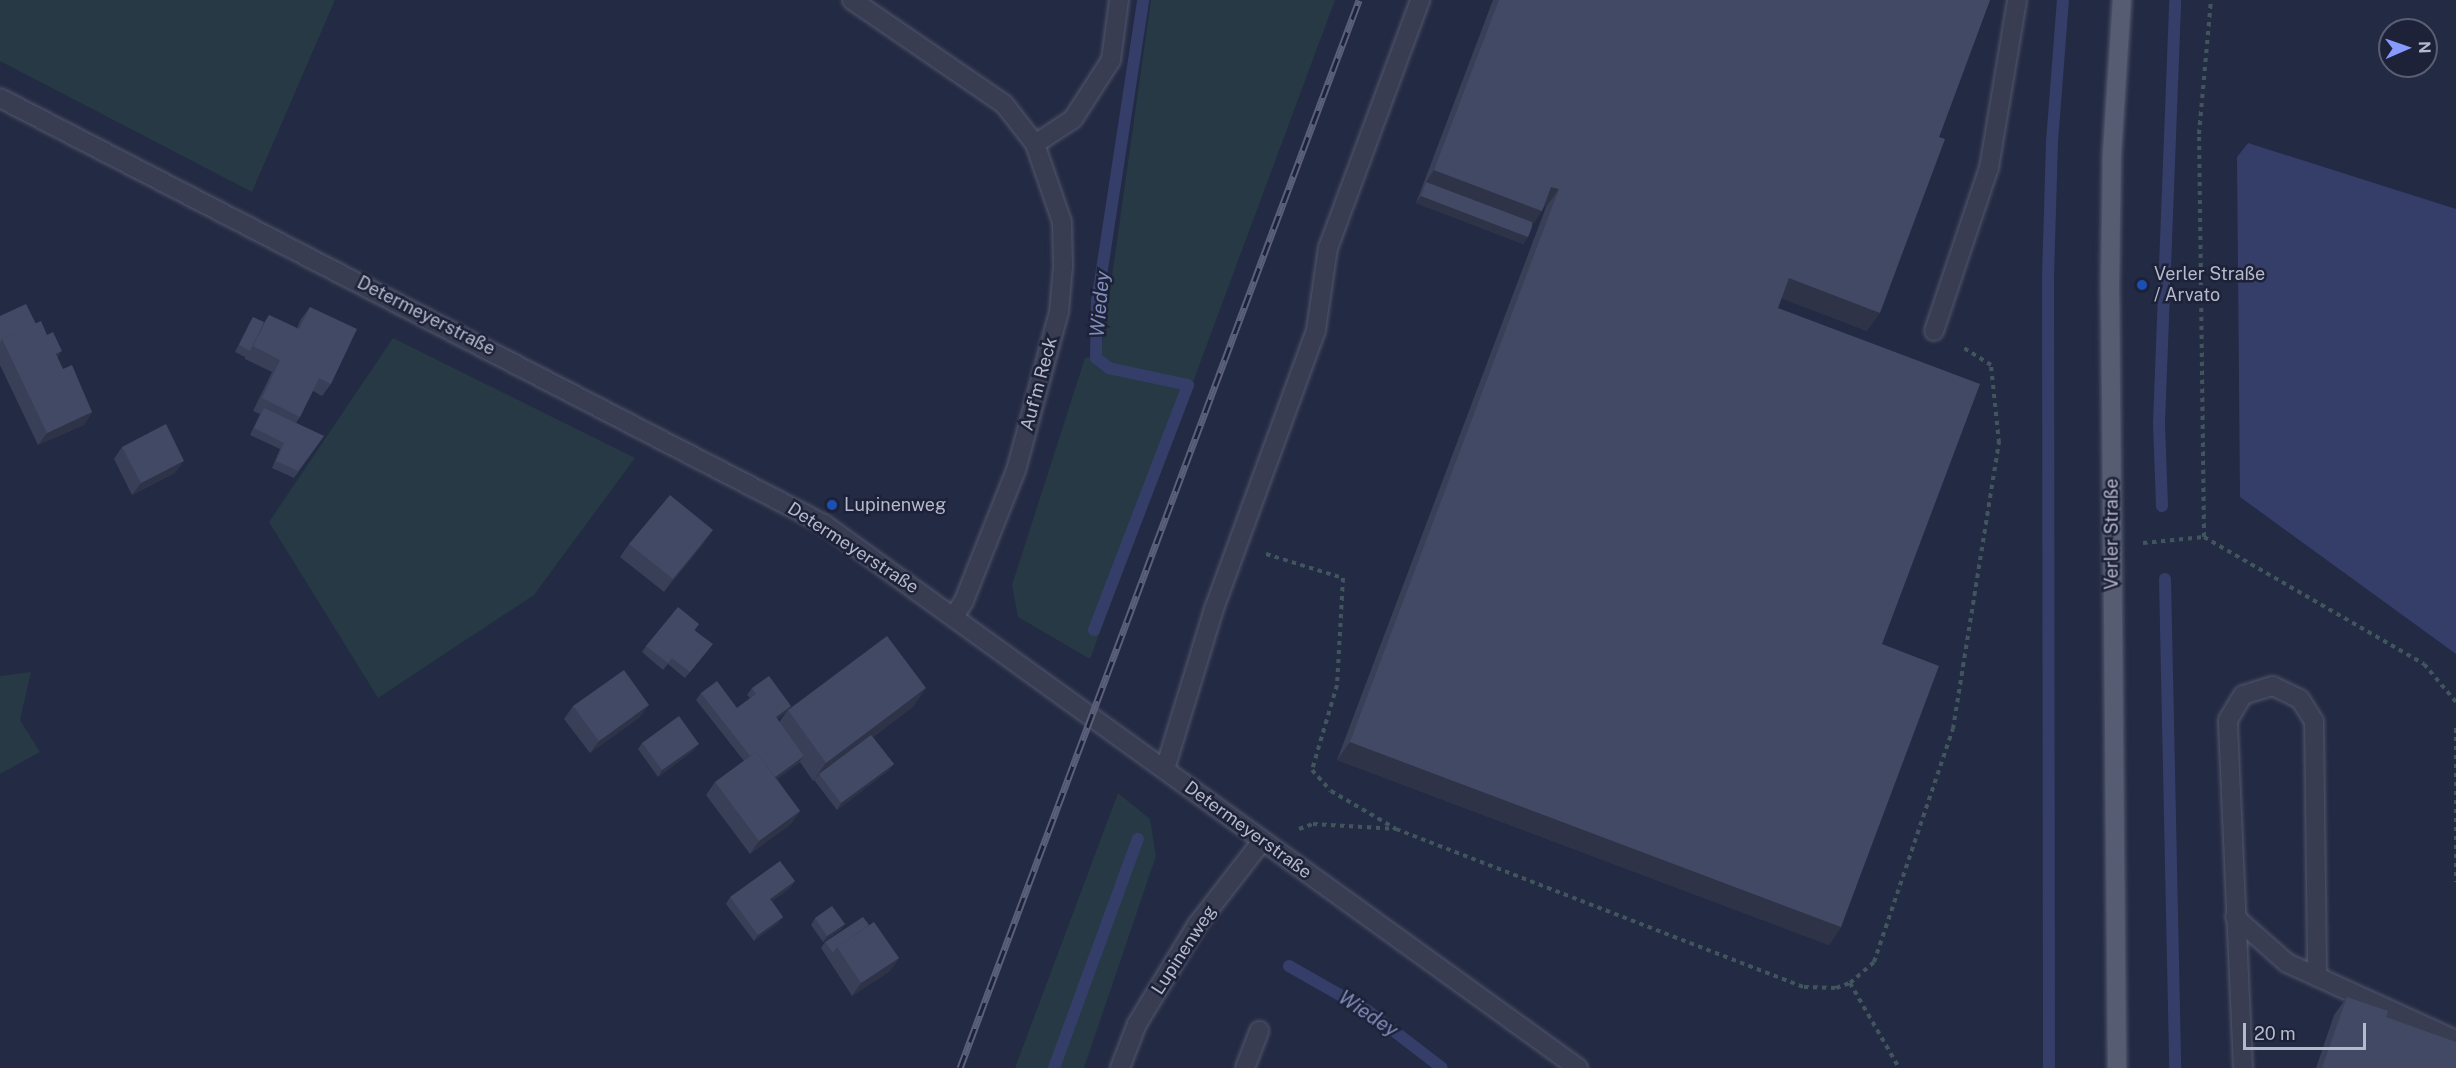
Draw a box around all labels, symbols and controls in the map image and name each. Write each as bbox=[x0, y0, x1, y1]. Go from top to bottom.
north arrow bbox=[2378, 18, 2438, 78]
text: N bbox=[2415, 41, 2434, 54]
place label: Verler Straße / Arvato bbox=[2154, 264, 2265, 306]
water label: Wiedey bbox=[1085, 270, 1115, 338]
street label: Determeyerstraße bbox=[353, 272, 499, 360]
marker: Verler Straße / Arvato bbox=[2135, 278, 2149, 292]
street label: Auf'm Reck bbox=[1016, 335, 1062, 433]
street label: Verler Straße bbox=[2101, 478, 2123, 590]
place label: Lupinenweg bbox=[844, 494, 946, 516]
street label: Determeyerstraße bbox=[783, 498, 923, 598]
marker: Lupinenweg bbox=[825, 498, 839, 512]
street label: Determeyerstraße bbox=[1180, 777, 1316, 883]
street label: Lupinenweg bbox=[1147, 901, 1221, 999]
water label: Wiedey bbox=[1334, 985, 1402, 1043]
scale bar bbox=[2246, 1011, 2369, 1049]
text: 20 m bbox=[2254, 1023, 2296, 1044]

